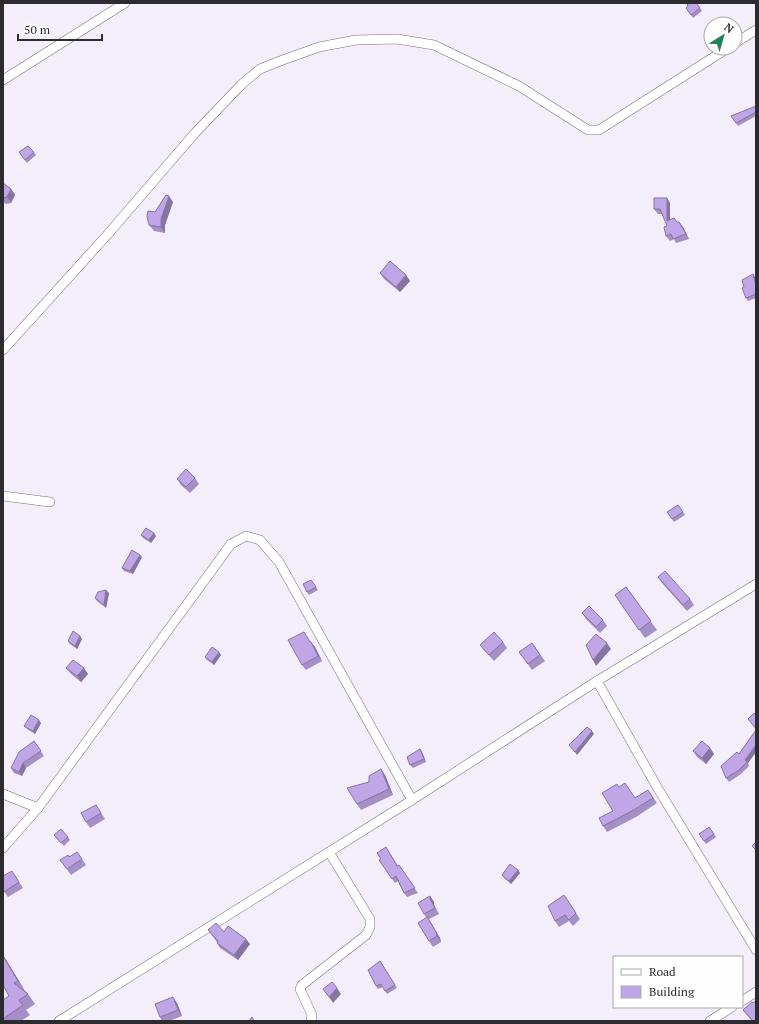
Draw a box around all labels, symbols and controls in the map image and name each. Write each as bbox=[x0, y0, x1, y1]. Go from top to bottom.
scale bar bbox=[18, 16, 102, 42]
north arrow bbox=[703, 16, 743, 56]
text: N bbox=[721, 20, 737, 37]
text: 50 m bbox=[24, 22, 51, 37]
legend bbox=[613, 956, 743, 1008]
text: Road bbox=[649, 964, 676, 979]
text: Building bbox=[649, 984, 695, 999]

